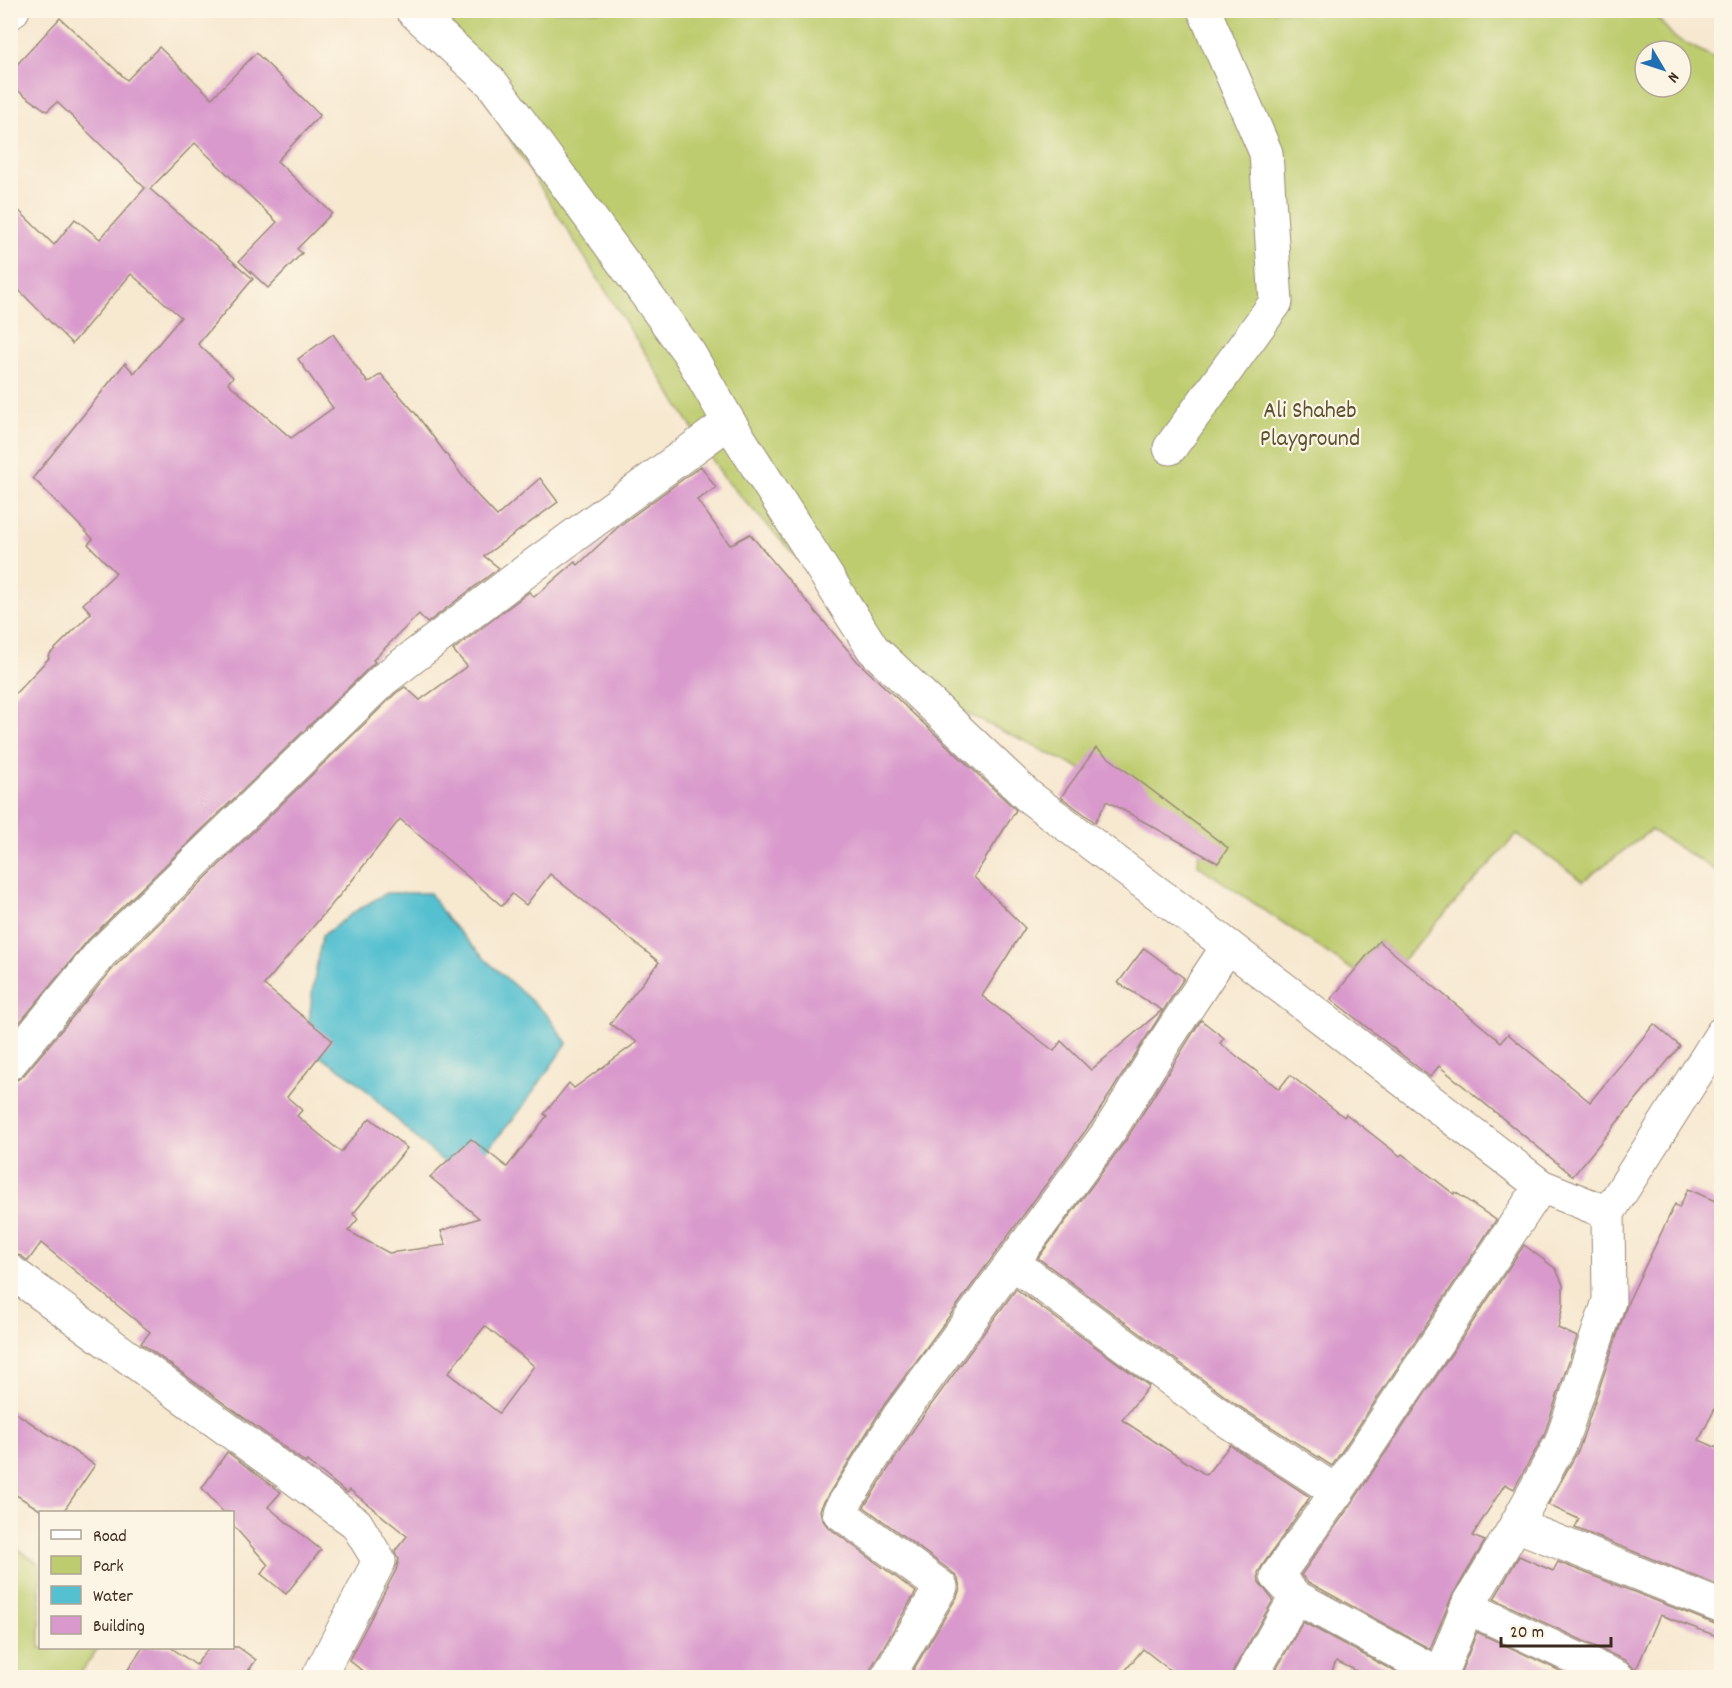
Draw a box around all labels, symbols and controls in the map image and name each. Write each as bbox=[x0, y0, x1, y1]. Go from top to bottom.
north arrow bbox=[1633, 39, 1693, 99]
text: N bbox=[1661, 67, 1684, 87]
park label: Ali Shaheb Playground bbox=[1260, 395, 1360, 457]
legend bbox=[39, 1511, 234, 1649]
text: Road bbox=[93, 1525, 127, 1550]
text: Park bbox=[93, 1555, 124, 1580]
text: Water bbox=[93, 1585, 133, 1610]
scale bar bbox=[1501, 1610, 1610, 1648]
text: Building bbox=[93, 1615, 145, 1640]
text: 20 m bbox=[1510, 1621, 1544, 1646]

